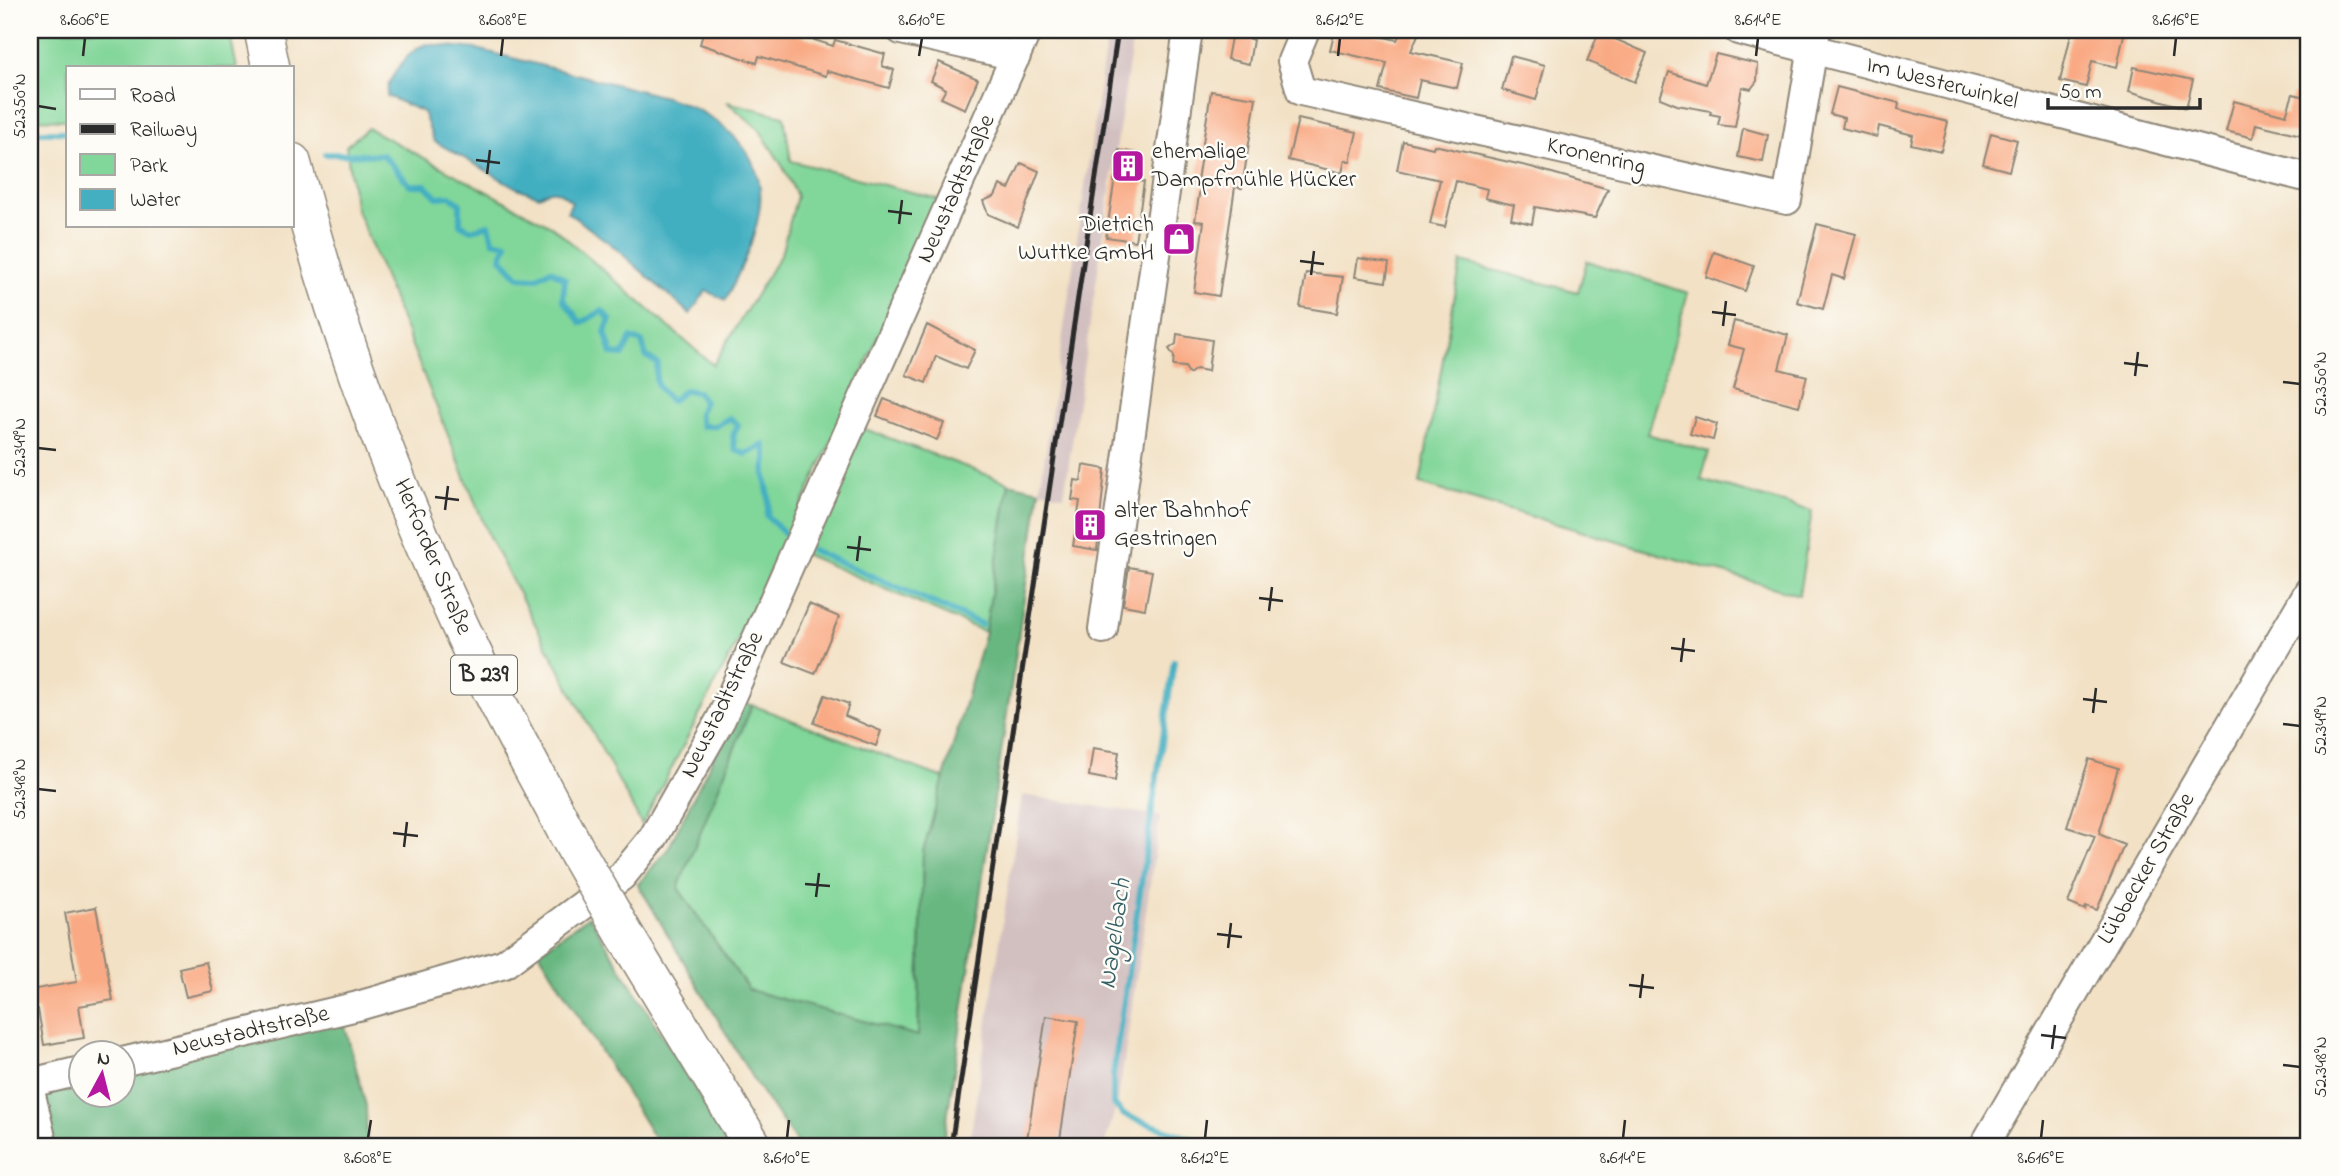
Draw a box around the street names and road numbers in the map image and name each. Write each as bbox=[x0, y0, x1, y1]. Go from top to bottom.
street label: Im Westerwinkel bbox=[1862, 48, 2022, 120]
street label: Neustadtstraße bbox=[909, 109, 1006, 269]
street label: Kronenring bbox=[1543, 129, 1649, 185]
street label: Herforder Straße bbox=[383, 473, 481, 641]
street label: Neustadtstraße bbox=[672, 625, 774, 784]
road number: B 239 bbox=[451, 656, 517, 694]
street label: Lübbecker Straße bbox=[2089, 786, 2205, 952]
street label: Neustadtstraße bbox=[169, 997, 333, 1067]

